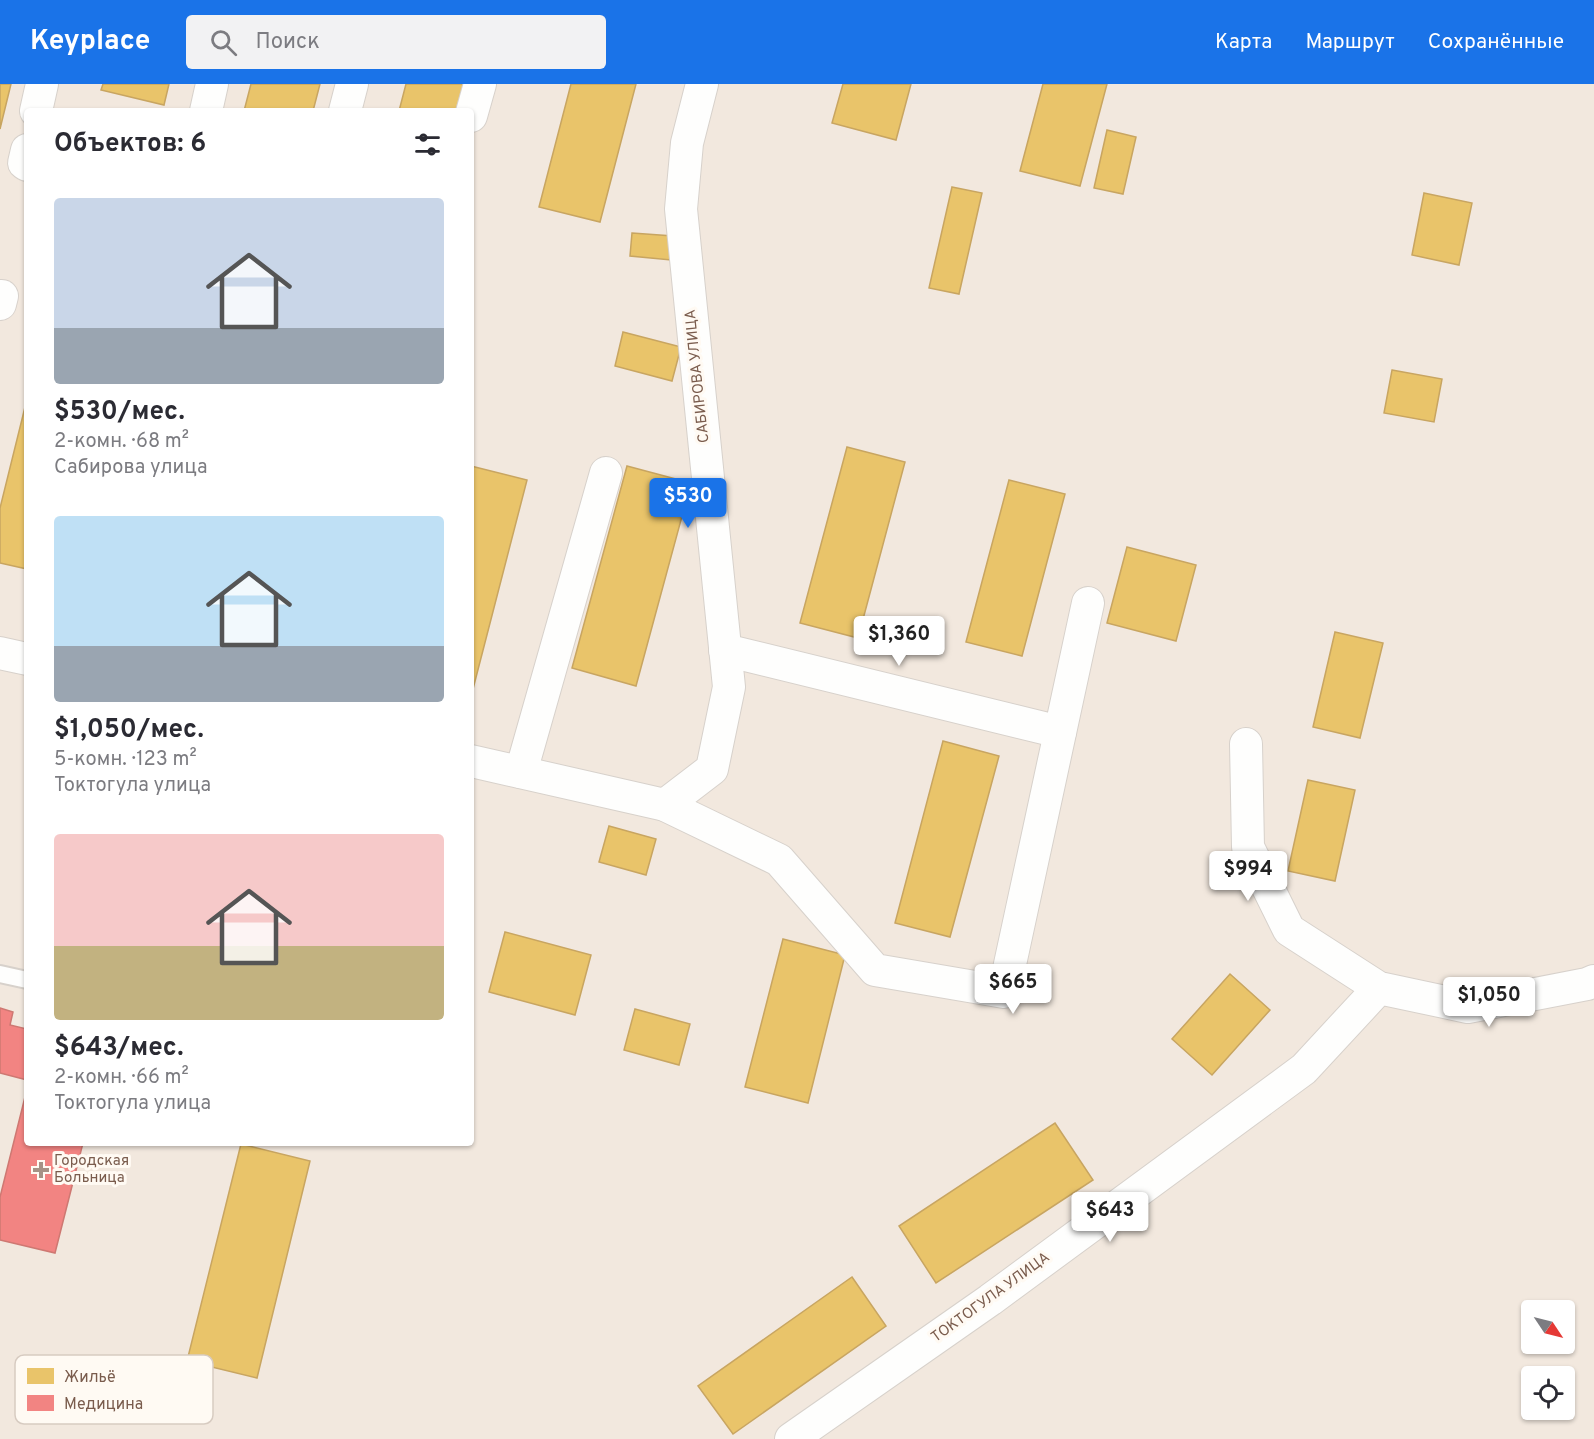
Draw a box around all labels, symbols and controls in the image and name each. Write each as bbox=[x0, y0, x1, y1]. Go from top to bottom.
search box bbox=[186, 15, 606, 69]
text: Keyplace bbox=[30, 24, 150, 60]
icon: search bbox=[207, 26, 240, 59]
text: Поиск bbox=[255, 29, 320, 56]
text: Карта bbox=[1215, 29, 1272, 56]
text: Маршрут bbox=[1305, 29, 1395, 56]
text: Сохранённые bbox=[1428, 29, 1564, 56]
text: Объектов: 6 bbox=[54, 128, 206, 161]
icon: filters bbox=[411, 128, 444, 161]
icon: home bbox=[195, 237, 303, 345]
street label: САБИРОВА УЛИЦА bbox=[682, 308, 714, 444]
text: $530/мес. bbox=[54, 396, 185, 429]
text: 2-комн. · 68 m² bbox=[54, 429, 189, 455]
text: Сабирова улица bbox=[54, 455, 208, 481]
pin: $530 bbox=[652, 478, 724, 529]
text: $530 bbox=[663, 484, 713, 510]
icon: home bbox=[195, 555, 303, 663]
pin: $1,360 bbox=[850, 616, 948, 667]
text: $1,360 bbox=[868, 622, 930, 648]
text: $1,050/мес. bbox=[54, 714, 204, 747]
text: 5-комн. · 123 m² bbox=[54, 747, 197, 773]
text: Токтогула улица bbox=[54, 773, 211, 799]
pin: $994 bbox=[1212, 851, 1284, 902]
text: $994 bbox=[1223, 857, 1273, 883]
icon: home bbox=[195, 873, 303, 981]
pin: $665 bbox=[977, 964, 1049, 1015]
text: $665 bbox=[989, 970, 1037, 996]
pin: $1,050 bbox=[1440, 977, 1538, 1028]
text: $1,050 bbox=[1457, 983, 1521, 1009]
text: $643/мес. bbox=[54, 1032, 184, 1065]
text: 2-комн. · 66 m² bbox=[54, 1065, 189, 1091]
text: Токтогула улица bbox=[54, 1091, 211, 1117]
place label: Городская Больница bbox=[54, 1152, 129, 1188]
marker: Городская Больница bbox=[32, 1161, 50, 1179]
pin: $643 bbox=[1074, 1192, 1146, 1243]
text: $643 bbox=[1085, 1198, 1135, 1224]
street label: ТОКТОГУЛА УЛИЦА bbox=[928, 1249, 1054, 1347]
north arrow bbox=[1521, 1300, 1575, 1354]
map controls bbox=[1521, 1300, 1575, 1420]
legend bbox=[15, 1355, 213, 1424]
button: locate bbox=[1521, 1366, 1575, 1420]
text: Жильё bbox=[64, 1368, 116, 1388]
text: Медицина bbox=[64, 1395, 143, 1415]

